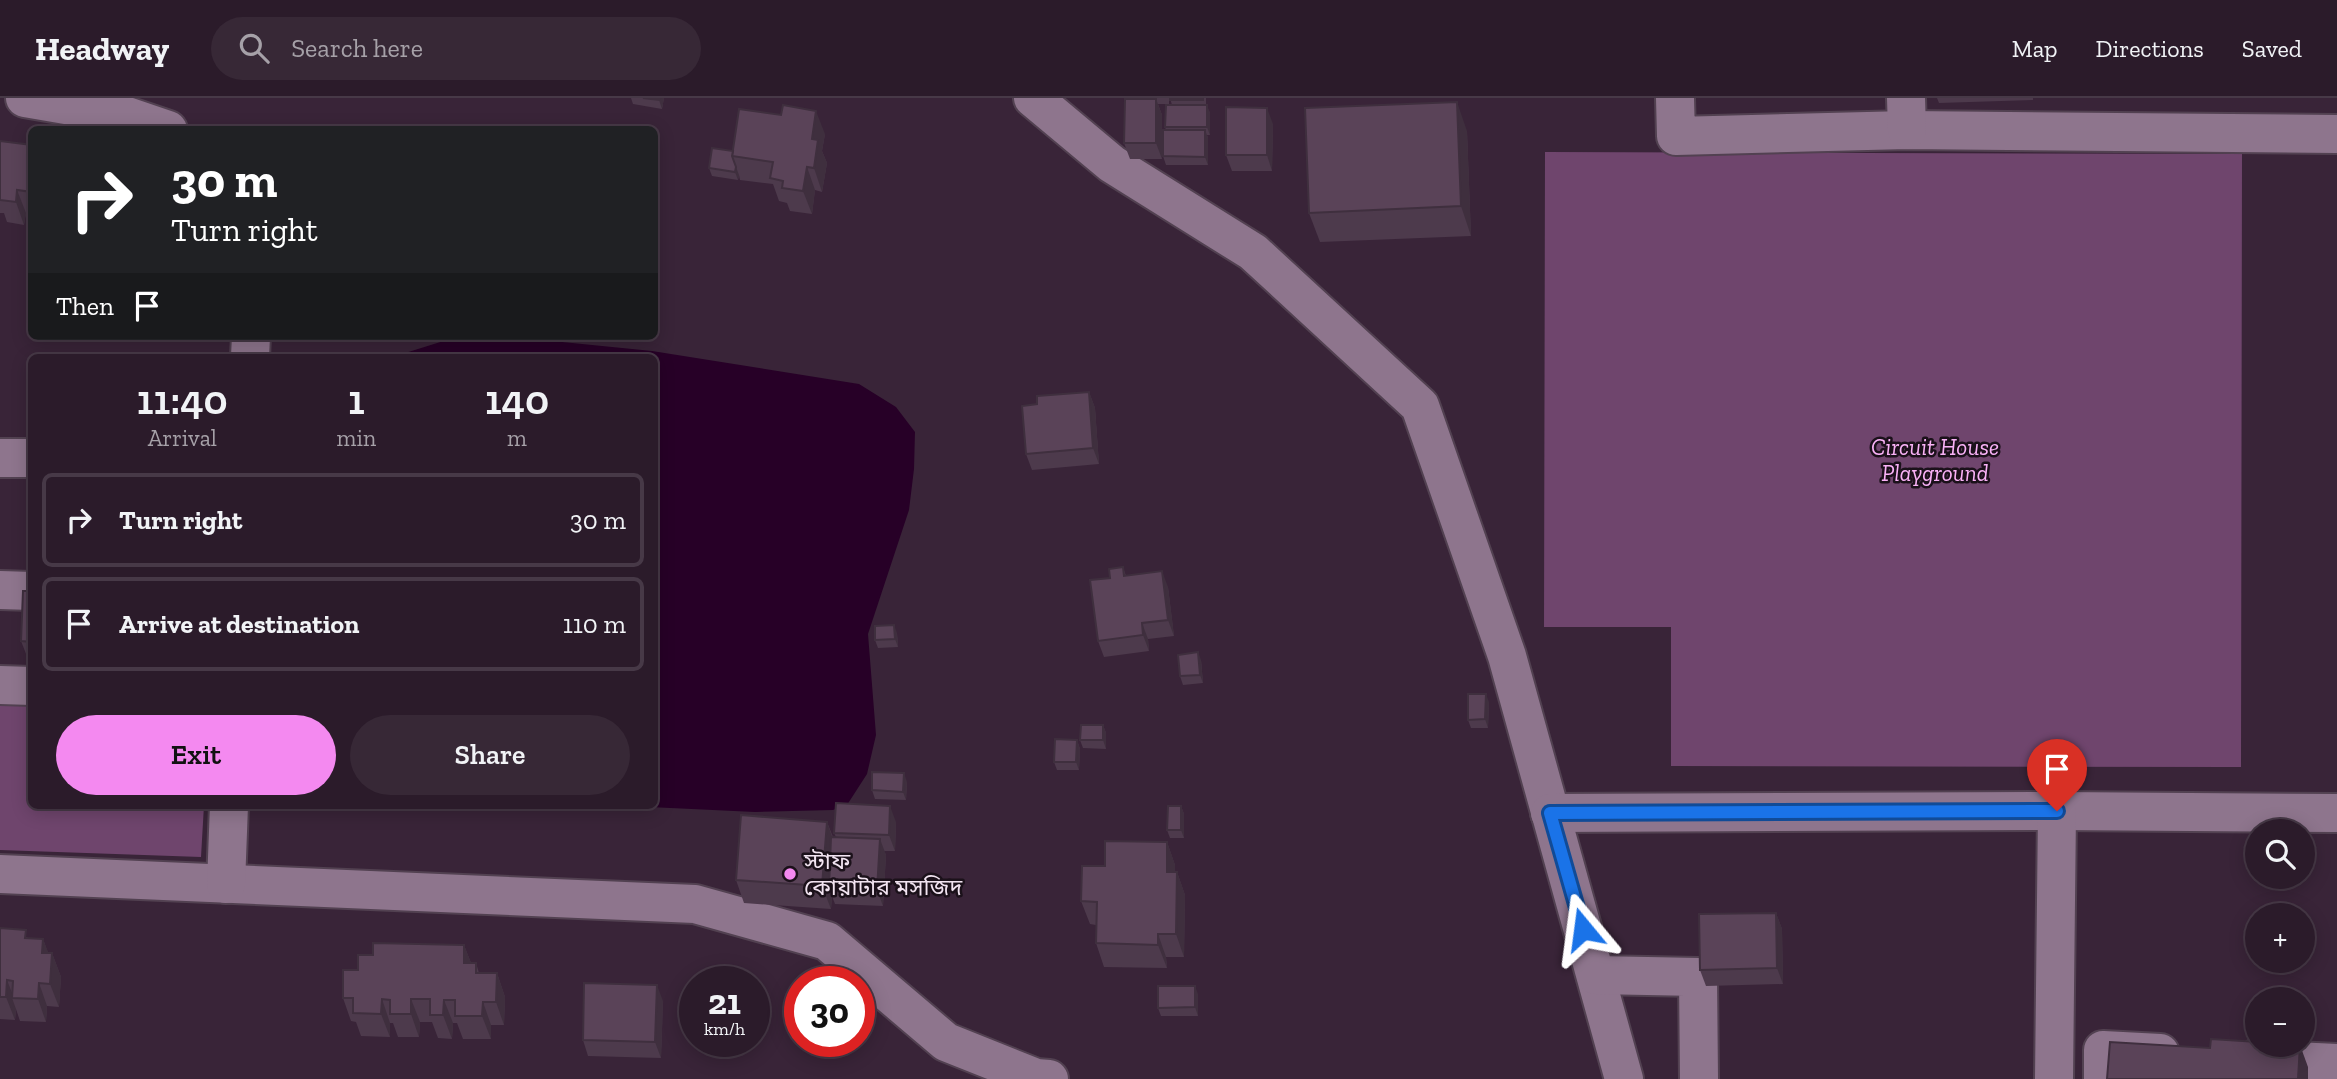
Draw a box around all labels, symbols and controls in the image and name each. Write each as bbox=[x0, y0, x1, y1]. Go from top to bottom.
search box bbox=[211, 17, 701, 80]
text: Headway bbox=[35, 29, 169, 68]
icon: search bbox=[235, 29, 273, 67]
text: Search here bbox=[291, 32, 423, 64]
text: Map bbox=[2012, 34, 2058, 63]
text: Directions bbox=[2096, 34, 2204, 63]
text: Saved bbox=[2242, 34, 2302, 63]
text: 30 m bbox=[171, 151, 277, 210]
icon: right bbox=[56, 154, 147, 245]
text: Turn right bbox=[171, 211, 318, 249]
icon: arrive bbox=[128, 287, 166, 325]
text: Then bbox=[56, 290, 114, 322]
text: 11:40 bbox=[137, 374, 228, 425]
text: 1 bbox=[348, 374, 365, 425]
text: 140 bbox=[485, 374, 549, 425]
text: Arrival bbox=[148, 424, 217, 452]
text: min bbox=[337, 424, 376, 452]
text: m bbox=[507, 424, 527, 452]
park label: Circuit House Playground bbox=[1871, 433, 1999, 487]
icon: right bbox=[60, 501, 98, 539]
text: Turn right bbox=[119, 504, 242, 536]
text: 30 m bbox=[570, 504, 626, 536]
icon: arrive bbox=[60, 605, 98, 643]
text: Arrive at destination bbox=[119, 608, 359, 640]
text: 110 m bbox=[563, 608, 626, 640]
button: Exit bbox=[56, 715, 336, 795]
button: Share bbox=[350, 715, 630, 795]
pin bbox=[2027, 739, 2087, 811]
icon: arrive bbox=[2038, 750, 2076, 788]
map controls bbox=[2245, 819, 2315, 1057]
button: search bbox=[2245, 819, 2315, 889]
place label: স্টাফ কোয়াটার মসজিদ bbox=[803, 847, 962, 901]
marker: স্টাফ কোয়াটার মসজিদ bbox=[782, 866, 798, 882]
position arrow bbox=[1546, 892, 1620, 966]
button: + bbox=[2245, 903, 2315, 973]
speed limit sign: 30 bbox=[784, 966, 875, 1057]
text: 21 bbox=[708, 981, 741, 1023]
button: − bbox=[2245, 987, 2315, 1057]
text: km/h bbox=[704, 1018, 745, 1040]

